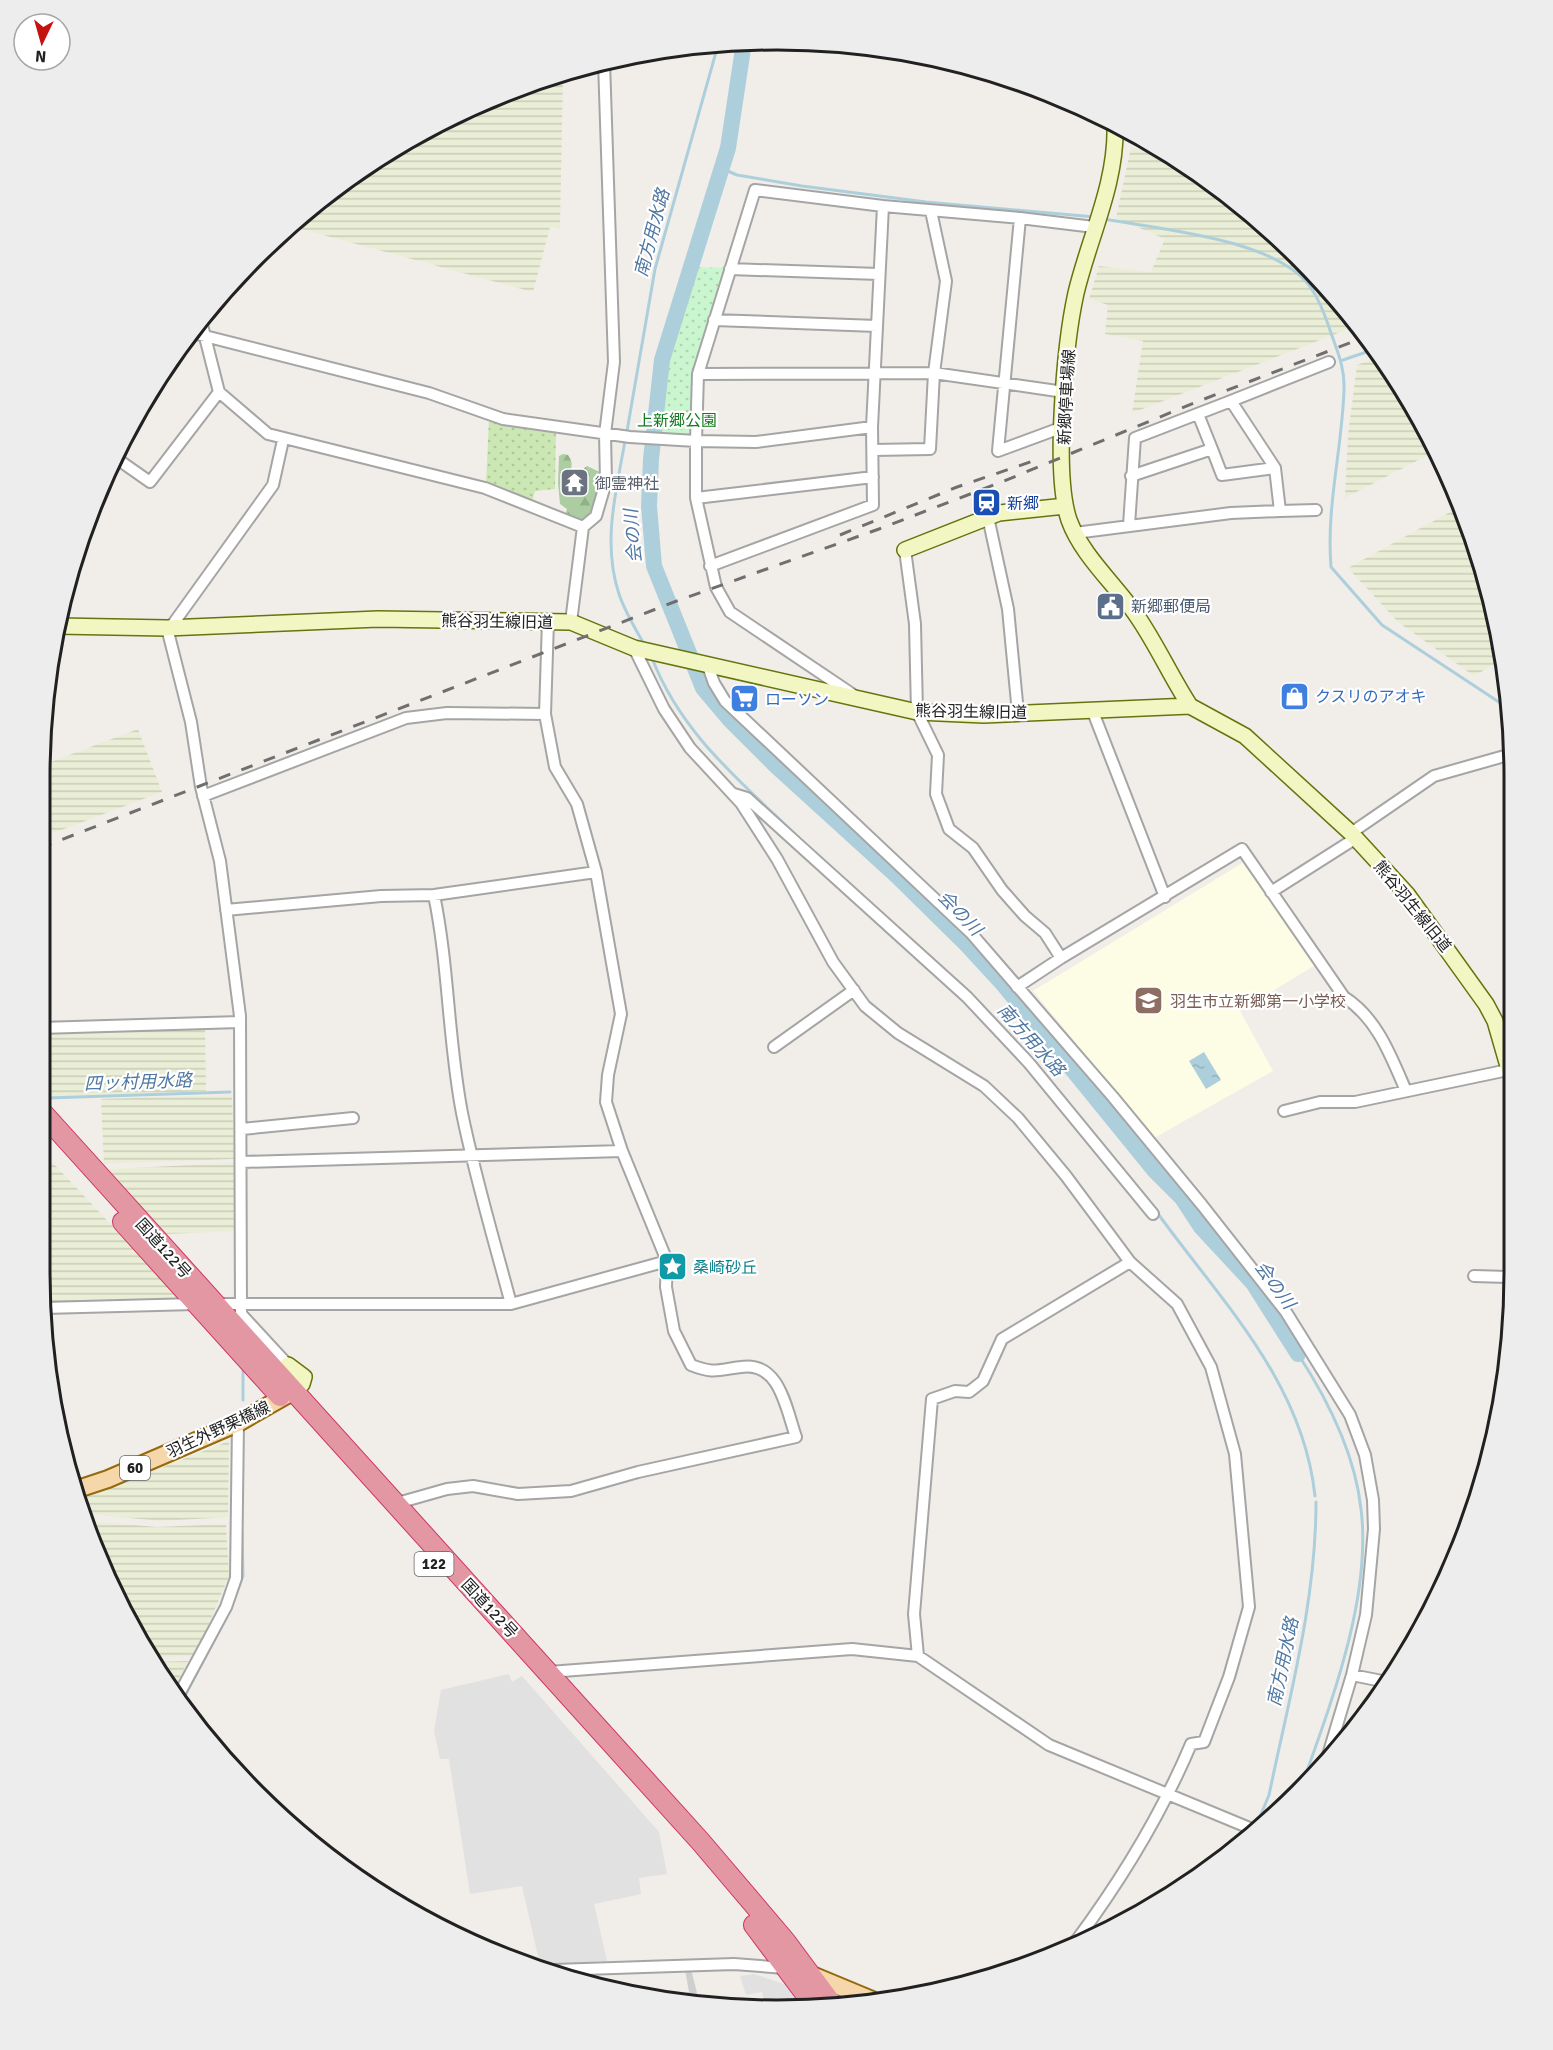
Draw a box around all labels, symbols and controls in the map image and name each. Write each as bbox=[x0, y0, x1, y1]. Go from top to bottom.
north arrow bbox=[12, 12, 72, 72]
text: N bbox=[34, 45, 47, 66]
water label: 南方用水路 bbox=[630, 185, 675, 279]
street label: 新郷停車場線 bbox=[1054, 349, 1079, 446]
park label: 上新郷公園 bbox=[637, 411, 717, 431]
temple icon: 御霊神社 bbox=[558, 467, 590, 499]
place label: 御霊神社 bbox=[595, 474, 659, 494]
station icon: 新郷 bbox=[970, 487, 1002, 519]
place label: 新郷 bbox=[1007, 494, 1039, 514]
water label: 会の川 bbox=[620, 506, 646, 564]
public building icon: 新郷郵便局 bbox=[1094, 590, 1126, 622]
place label: 新郷郵便局 bbox=[1131, 597, 1211, 617]
street label: 熊谷羽生線旧道 bbox=[441, 611, 553, 633]
shop icon: クスリのアオキ bbox=[1278, 680, 1310, 712]
supermarket icon: ローソン bbox=[728, 683, 760, 715]
place label: クスリのアオキ bbox=[1315, 687, 1427, 707]
place label: ローソン bbox=[765, 690, 829, 710]
street label: 熊谷羽生線旧道 bbox=[915, 701, 1027, 723]
street label: 熊谷羽生線旧道 bbox=[1369, 857, 1455, 956]
water label: 会の川 bbox=[933, 886, 988, 942]
school or university icon: 羽生市立新郷第一小学校 bbox=[1133, 985, 1165, 1017]
place label: 羽生市立新郷第一小学校 bbox=[1170, 992, 1346, 1012]
water label: 南方用水路 bbox=[993, 999, 1071, 1082]
water label: 四ッ村用水路 bbox=[84, 1069, 194, 1095]
street label: 国道122号 bbox=[131, 1215, 195, 1283]
place icon: 桑崎砂丘 bbox=[656, 1251, 688, 1283]
water label: 会の川 bbox=[1250, 1257, 1301, 1315]
place label: 桑崎砂丘 bbox=[693, 1258, 757, 1278]
street label: 羽生外野栗橋線 bbox=[163, 1397, 273, 1463]
road number: 60 bbox=[120, 1456, 150, 1480]
road number: 122 bbox=[414, 1552, 454, 1576]
street label: 国道122号 bbox=[457, 1575, 522, 1643]
water label: 南方用水路 bbox=[1263, 1614, 1304, 1708]

